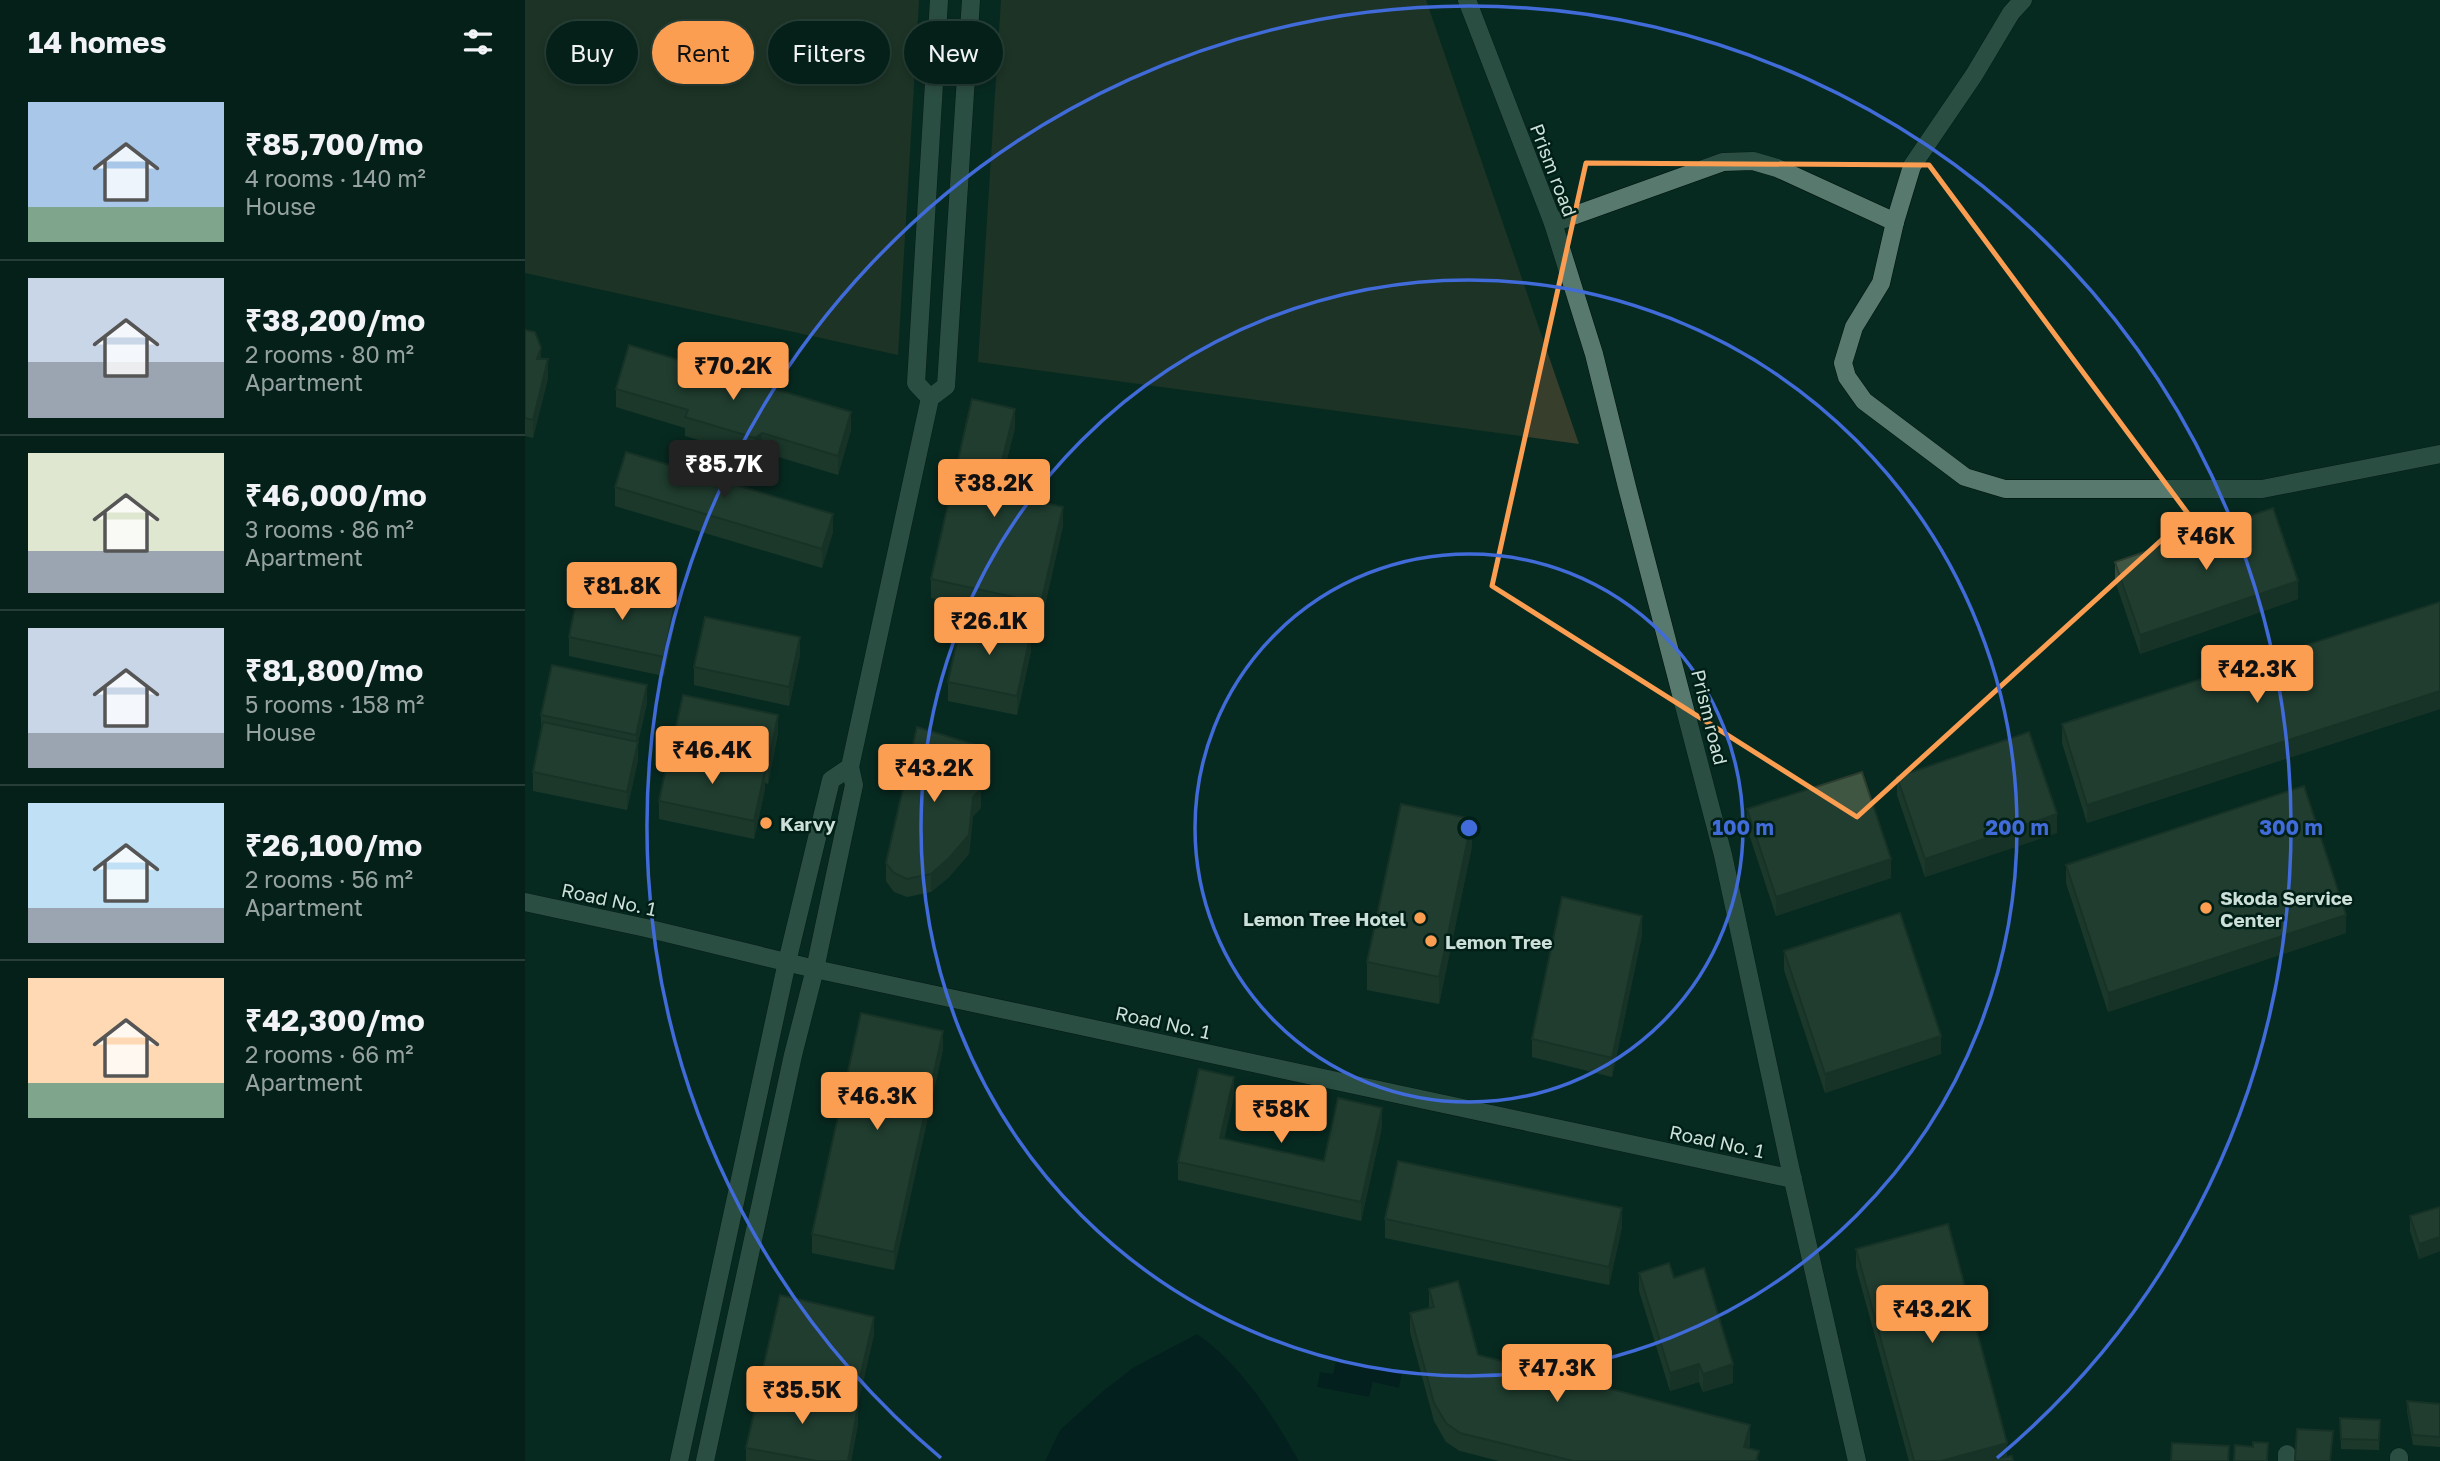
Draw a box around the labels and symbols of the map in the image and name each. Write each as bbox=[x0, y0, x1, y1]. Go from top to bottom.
street label: Prism road bbox=[1526, 120, 1582, 220]
pin: ₹70.2K bbox=[676, 342, 790, 402]
pin: ₹85.7K bbox=[667, 440, 781, 500]
pin: ₹38.2K bbox=[937, 460, 1051, 519]
pin: ₹46K bbox=[2165, 512, 2247, 572]
pin: ₹81.8K bbox=[565, 562, 679, 622]
pin: ₹26.1K bbox=[932, 598, 1046, 657]
pin: ₹42.3K bbox=[2200, 646, 2314, 705]
street label: Prism road bbox=[1687, 667, 1733, 767]
pin: ₹46.4K bbox=[655, 726, 769, 786]
pin: ₹43.2K bbox=[877, 744, 991, 804]
place label: Karvy bbox=[780, 812, 836, 835]
text: 100 m bbox=[1712, 814, 1774, 840]
text: 200 m bbox=[1985, 814, 2049, 840]
text: 300 m bbox=[2259, 814, 2323, 840]
marker: Karvy bbox=[758, 815, 774, 831]
centre of rings bbox=[1457, 816, 1481, 840]
street label: Road No. 1 bbox=[559, 878, 659, 920]
place label: Skoda Service Center bbox=[2220, 886, 2353, 931]
marker: Skoda Service Center bbox=[2198, 900, 2214, 916]
place label: Lemon Tree Hotel bbox=[1243, 907, 1406, 930]
marker: Lemon Tree Hotel bbox=[1412, 910, 1428, 926]
place label: Lemon Tree bbox=[1445, 930, 1552, 953]
marker: Lemon Tree bbox=[1423, 933, 1439, 949]
street label: Road No. 1 bbox=[1113, 1001, 1213, 1043]
pin: ₹46.3K bbox=[820, 1072, 934, 1132]
pin: ₹58K bbox=[1240, 1086, 1322, 1145]
street label: Road No. 1 bbox=[1667, 1120, 1767, 1162]
pin: ₹43.2K bbox=[1875, 1286, 1989, 1345]
pin: ₹47.3K bbox=[1500, 1344, 1614, 1404]
pin: ₹35.5K bbox=[745, 1366, 859, 1426]

